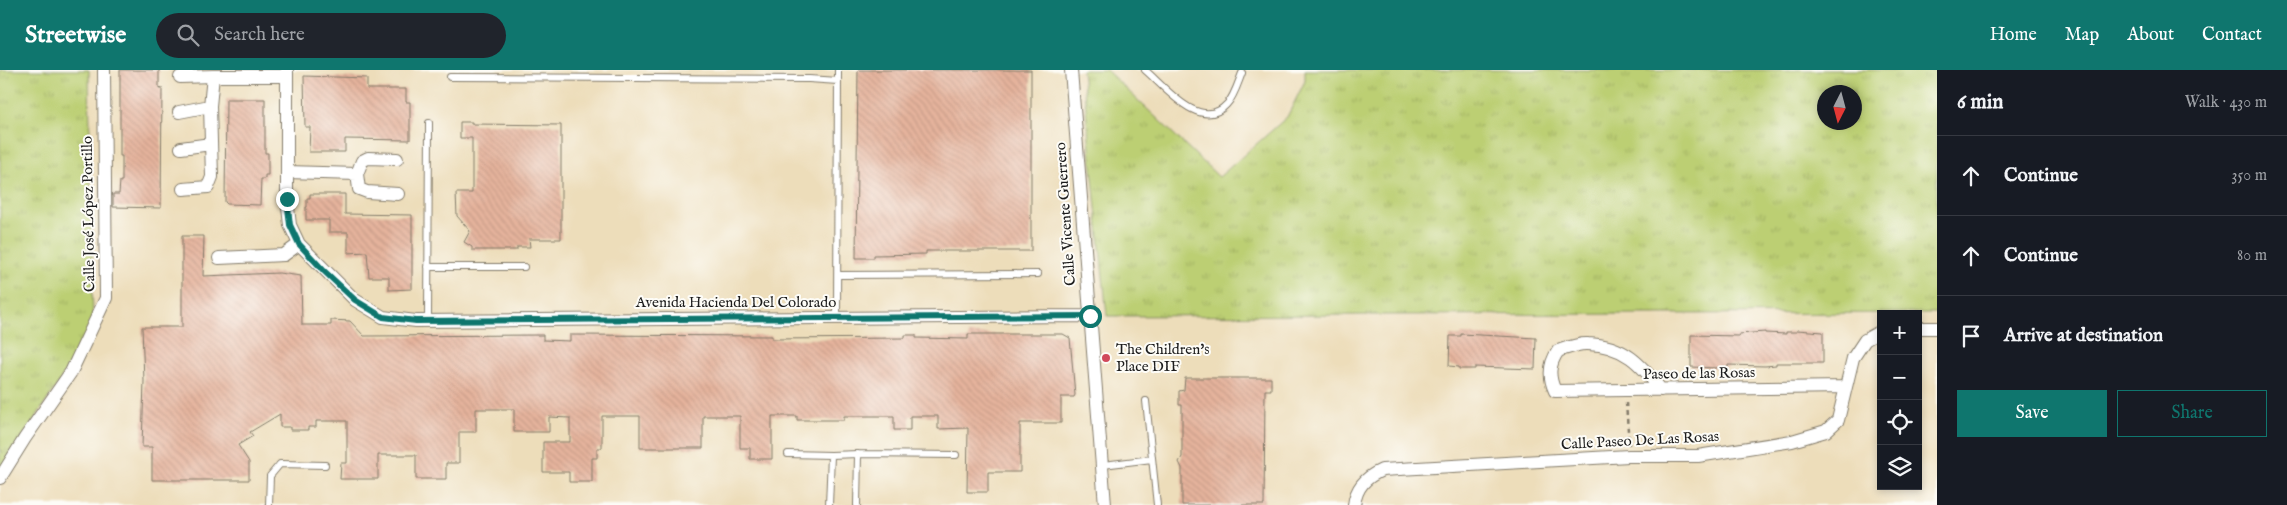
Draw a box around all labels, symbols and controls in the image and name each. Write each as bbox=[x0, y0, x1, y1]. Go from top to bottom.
search box bbox=[156, 13, 506, 58]
text: Streetwise bbox=[25, 20, 126, 51]
icon: search bbox=[174, 21, 202, 49]
text: Search here bbox=[214, 23, 305, 47]
text: Home bbox=[1990, 24, 2037, 47]
text: Map bbox=[2065, 24, 2099, 47]
text: About bbox=[2127, 24, 2174, 47]
text: Contact bbox=[2202, 24, 2262, 47]
north arrow bbox=[1817, 85, 1862, 130]
text: 6 min bbox=[1957, 89, 2003, 116]
text: Walk · 430 m bbox=[2185, 93, 2267, 113]
street label: Calle José López Portillo bbox=[78, 136, 99, 292]
street label: Calle Vicente Guerrero bbox=[1051, 142, 1080, 286]
icon: ahead bbox=[1957, 162, 1985, 190]
text: Continue bbox=[2004, 164, 2078, 188]
text: 350 m bbox=[2232, 166, 2267, 186]
route end bbox=[276, 188, 299, 211]
icon: ahead bbox=[1957, 242, 1985, 270]
text: Continue bbox=[2004, 244, 2078, 268]
text: 80 m bbox=[2237, 246, 2267, 266]
street label: Avenida Hacienda Del Colorado bbox=[635, 293, 836, 312]
route start bbox=[1079, 305, 1102, 328]
map controls bbox=[1877, 310, 1922, 490]
button: + bbox=[1877, 310, 1922, 355]
icon: arrive bbox=[1957, 322, 1985, 350]
text: Arrive at destination bbox=[2004, 324, 2163, 348]
place label: The Children's Place DIF bbox=[1116, 340, 1210, 376]
marker: The Children's Place DIF bbox=[1100, 352, 1112, 364]
button: − bbox=[1877, 355, 1922, 400]
street label: Paseo de las Rosas bbox=[1643, 363, 1755, 384]
button: Save bbox=[1957, 390, 2107, 437]
button: Share bbox=[2117, 390, 2267, 437]
button: locate bbox=[1877, 400, 1922, 445]
street label: Calle Paseo De Las Rosas bbox=[1560, 427, 1720, 454]
button: layers bbox=[1877, 445, 1922, 490]

